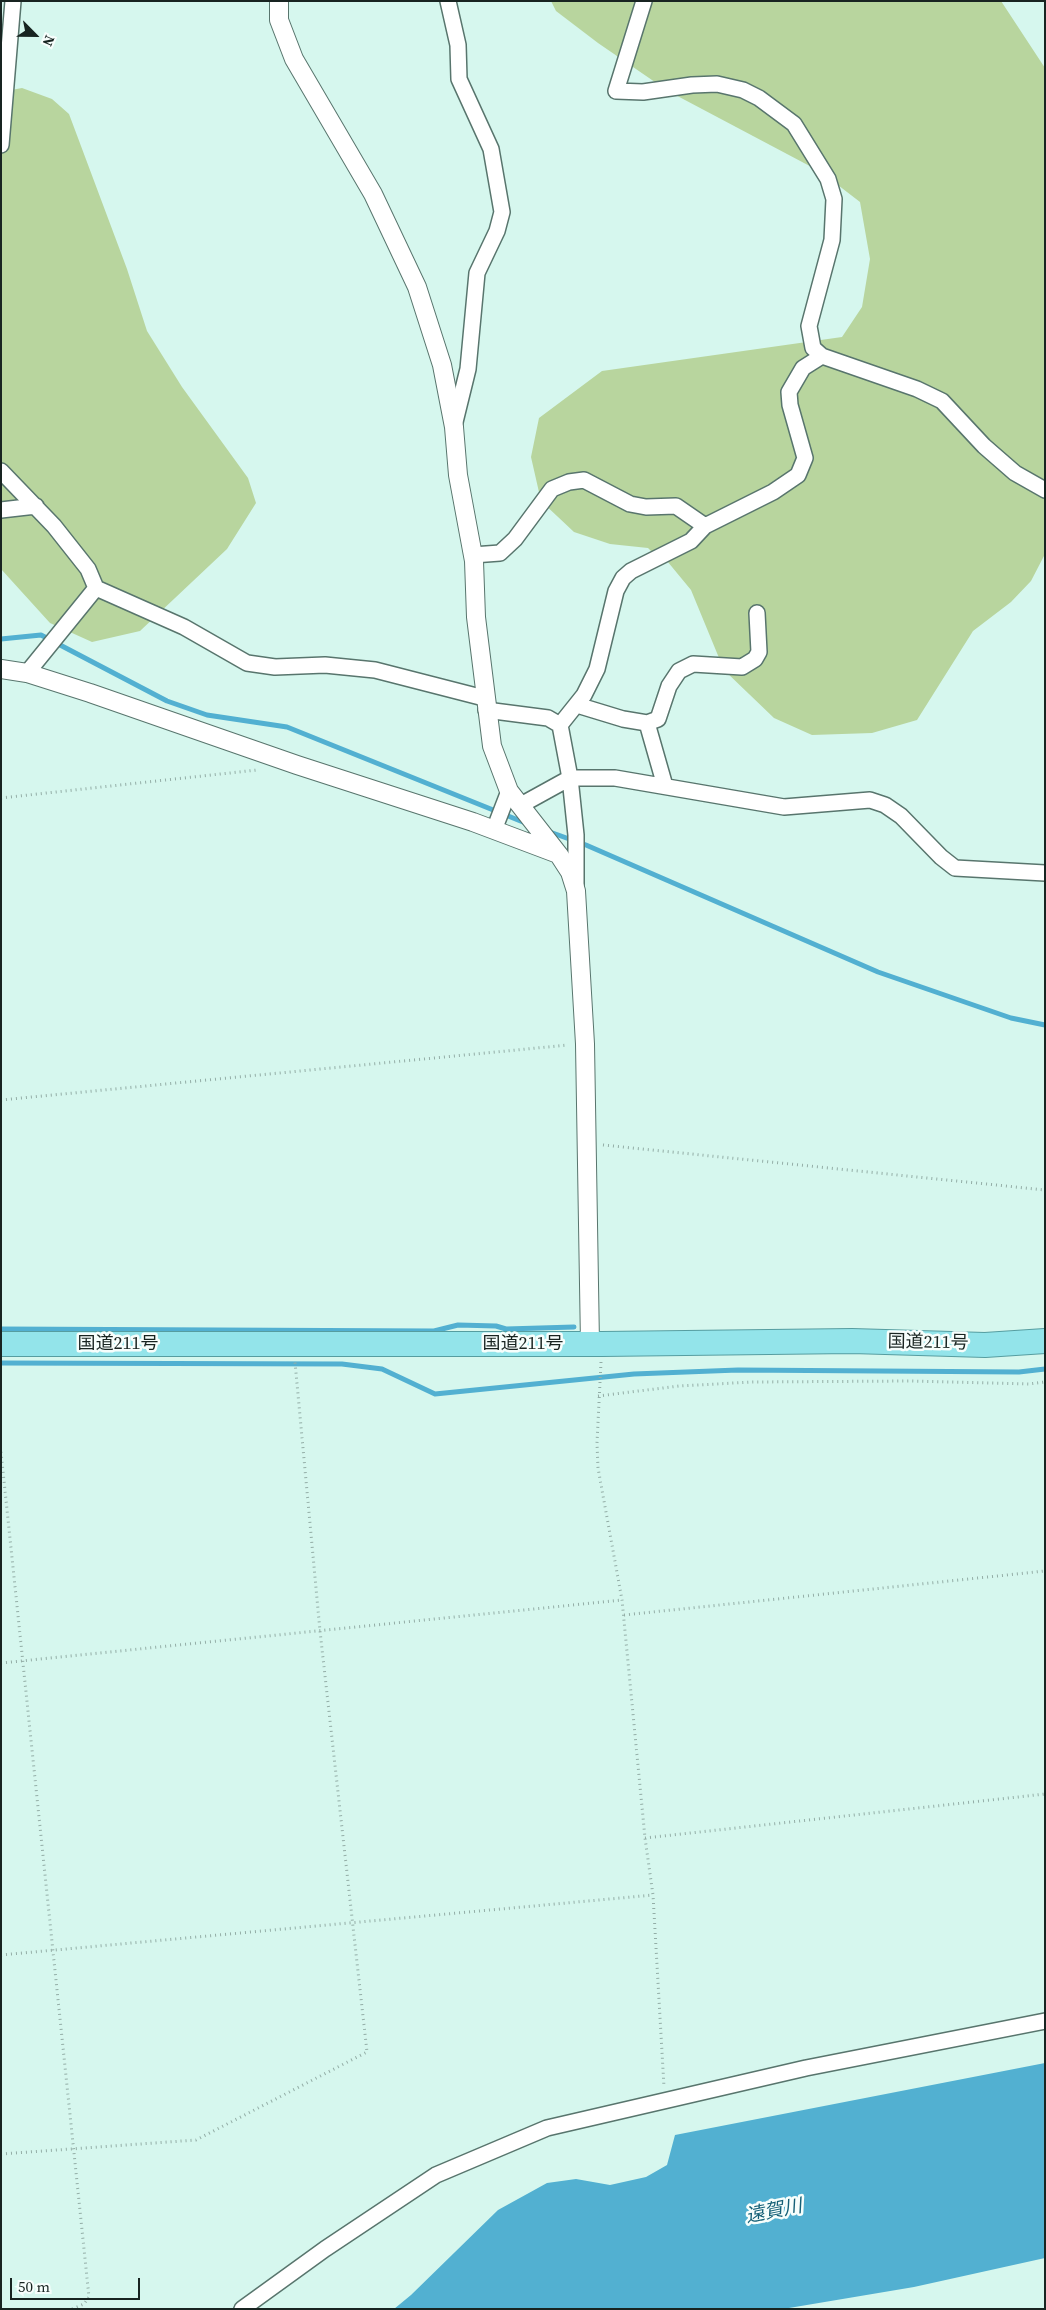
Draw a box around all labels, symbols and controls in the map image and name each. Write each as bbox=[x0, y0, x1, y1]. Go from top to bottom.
north arrow bbox=[10, 10, 60, 60]
text: N bbox=[38, 32, 60, 49]
street label: 国道211号 bbox=[887, 1331, 969, 1355]
street label: 国道211号 bbox=[78, 1333, 158, 1355]
street label: 国道211号 bbox=[483, 1333, 563, 1355]
water label: 遠賀川 bbox=[744, 2195, 804, 2229]
scale bar bbox=[12, 2268, 142, 2300]
text: 50 m bbox=[18, 2276, 50, 2297]

